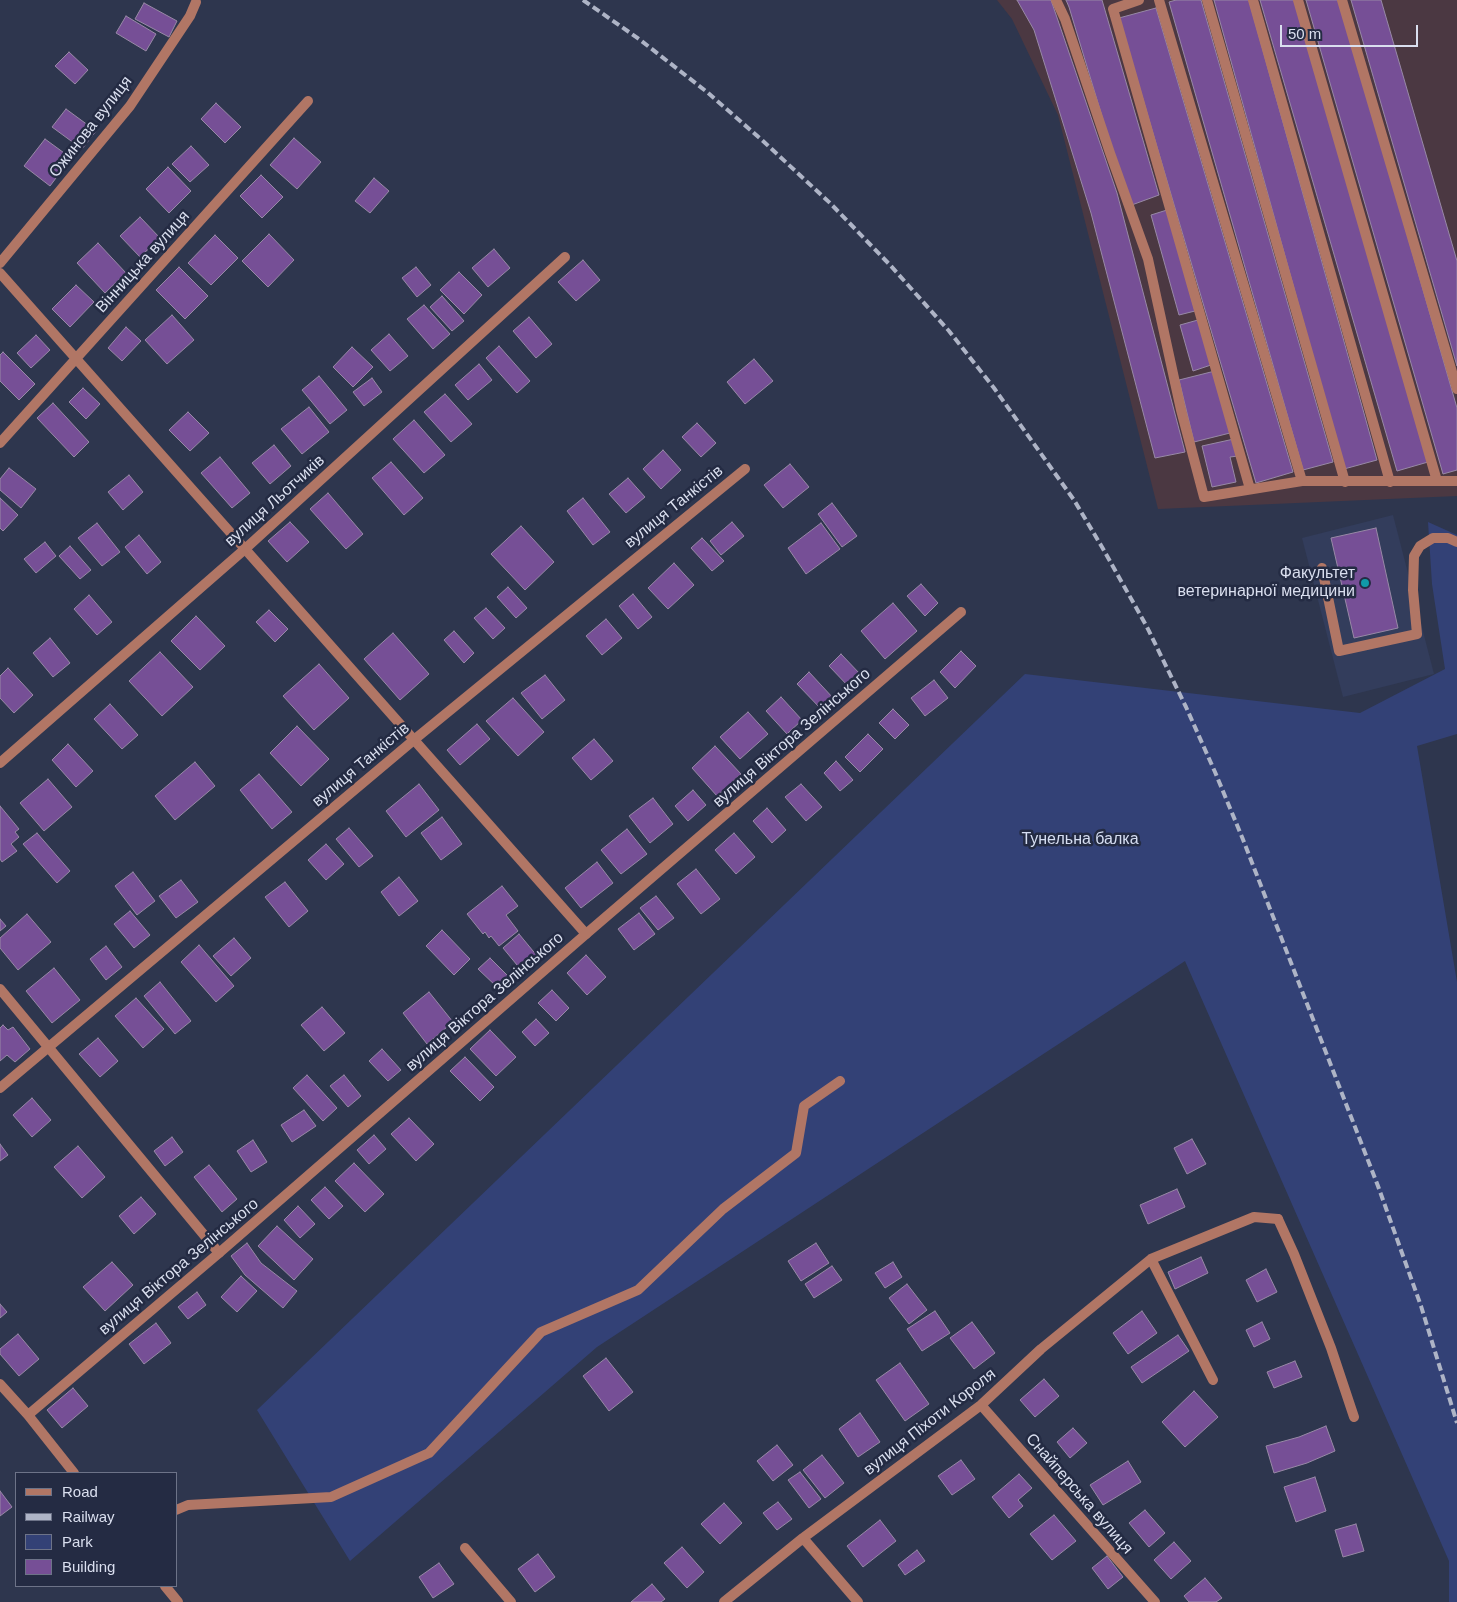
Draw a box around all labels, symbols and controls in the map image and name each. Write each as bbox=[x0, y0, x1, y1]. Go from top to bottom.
scale bar bbox=[1282, 15, 1420, 47]
text: 50 m bbox=[1288, 25, 1321, 42]
street label: Ожинова вулиця bbox=[45, 72, 137, 182]
street label: Вінницька вулиця bbox=[92, 207, 194, 317]
street label: вулиця Льотчиків bbox=[221, 451, 329, 551]
street label: вулиця Танкістів bbox=[621, 461, 727, 553]
place label: Факультет ветеринарної медицини bbox=[1177, 564, 1355, 602]
marker: Факультет ветеринарної медицини bbox=[1359, 577, 1371, 589]
street label: вулиця Віктора Зелінського bbox=[709, 664, 875, 812]
street label: вулиця Танкістів bbox=[308, 719, 414, 811]
park label: Тунельна балка bbox=[1021, 830, 1139, 850]
street label: вулиця Віктора Зелінського bbox=[402, 928, 568, 1076]
street label: вулиця Віктора Зелінського bbox=[95, 1195, 263, 1339]
street label: вулиця Піхоти Короля bbox=[860, 1365, 1000, 1479]
street label: Снайперська вулиця bbox=[1021, 1430, 1137, 1558]
legend bbox=[15, 1472, 178, 1587]
text: Road bbox=[62, 1483, 98, 1500]
text: Railway bbox=[62, 1508, 115, 1525]
text: Park bbox=[62, 1533, 93, 1550]
text: Building bbox=[62, 1558, 115, 1575]

